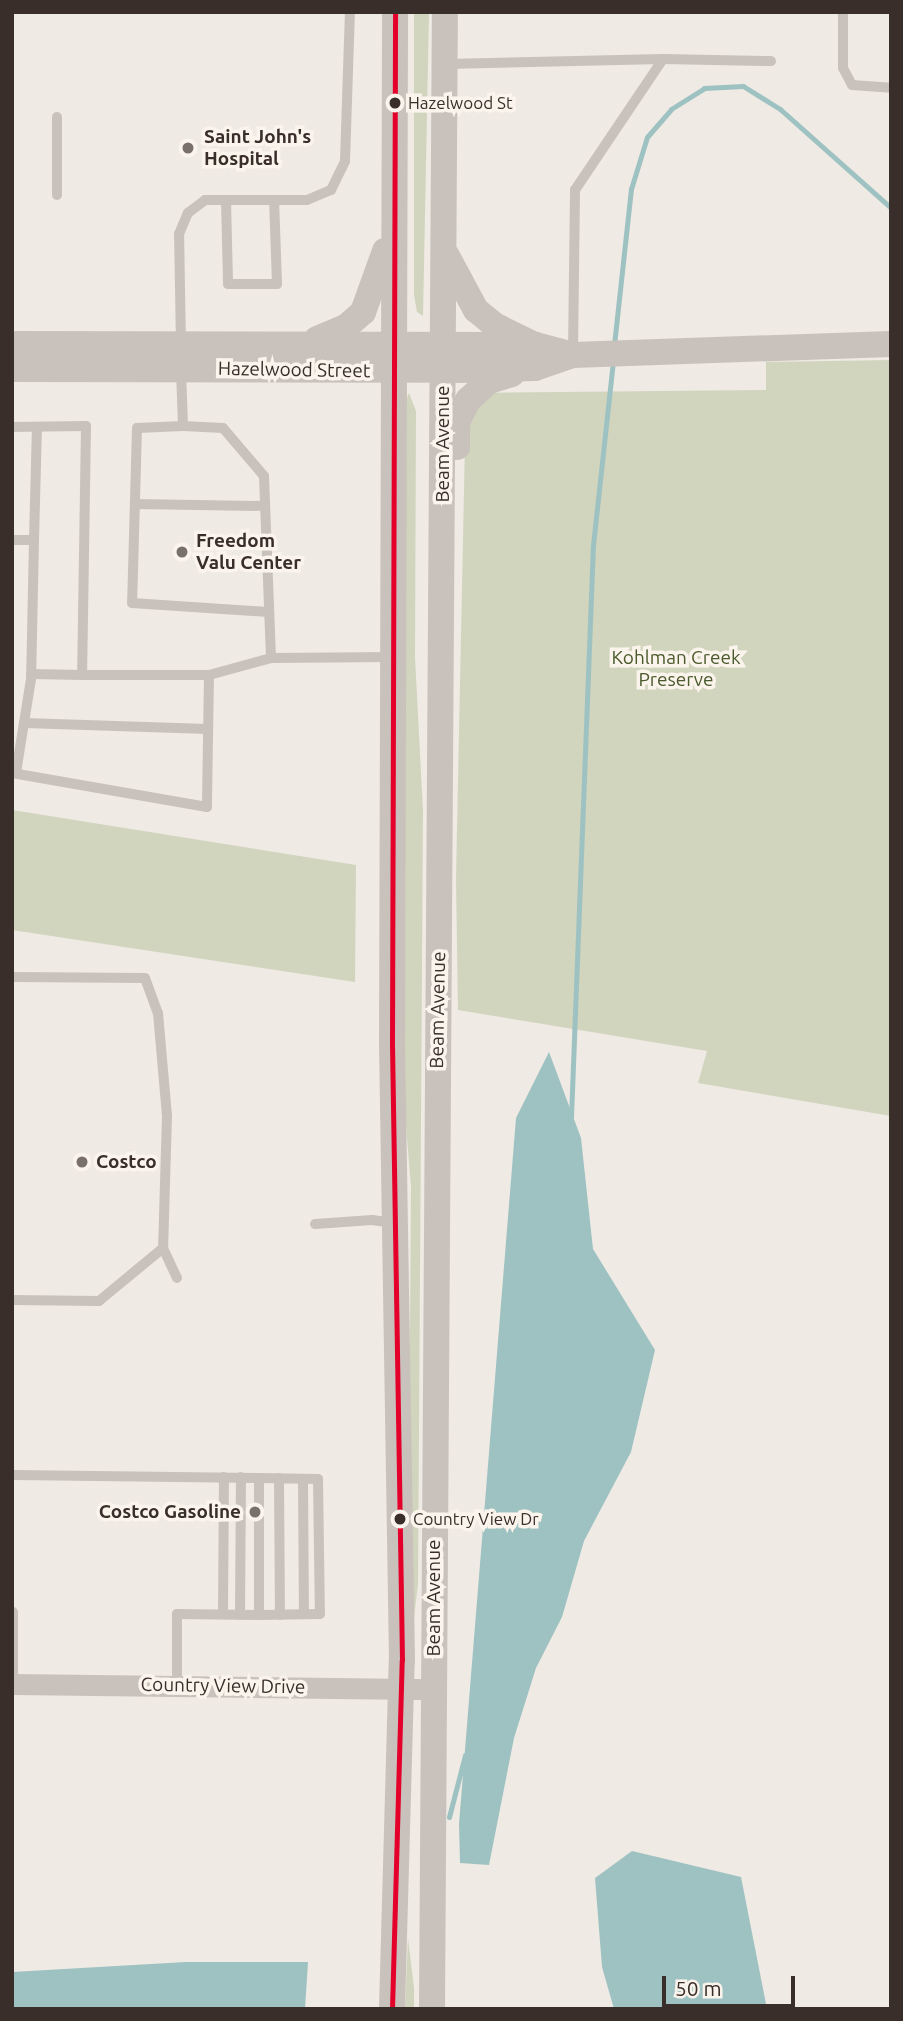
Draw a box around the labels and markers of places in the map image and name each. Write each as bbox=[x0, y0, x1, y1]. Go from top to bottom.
place label: Hazelwood St bbox=[408, 93, 513, 113]
marker: Hazelwood St bbox=[388, 96, 402, 110]
place label: Saint John's Hospital bbox=[204, 126, 311, 170]
marker: Saint John's Hospital bbox=[178, 138, 198, 158]
place label: Freedom Valu Center bbox=[196, 530, 301, 574]
marker: Freedom Valu Center bbox=[174, 544, 190, 560]
place label: Costco bbox=[96, 1151, 157, 1173]
marker: Costco bbox=[74, 1154, 90, 1170]
place label: Costco Gasoline bbox=[99, 1501, 241, 1523]
marker: Costco Gasoline bbox=[247, 1504, 263, 1520]
place label: Country View Dr bbox=[413, 1509, 539, 1529]
marker: Country View Dr bbox=[393, 1512, 407, 1526]

